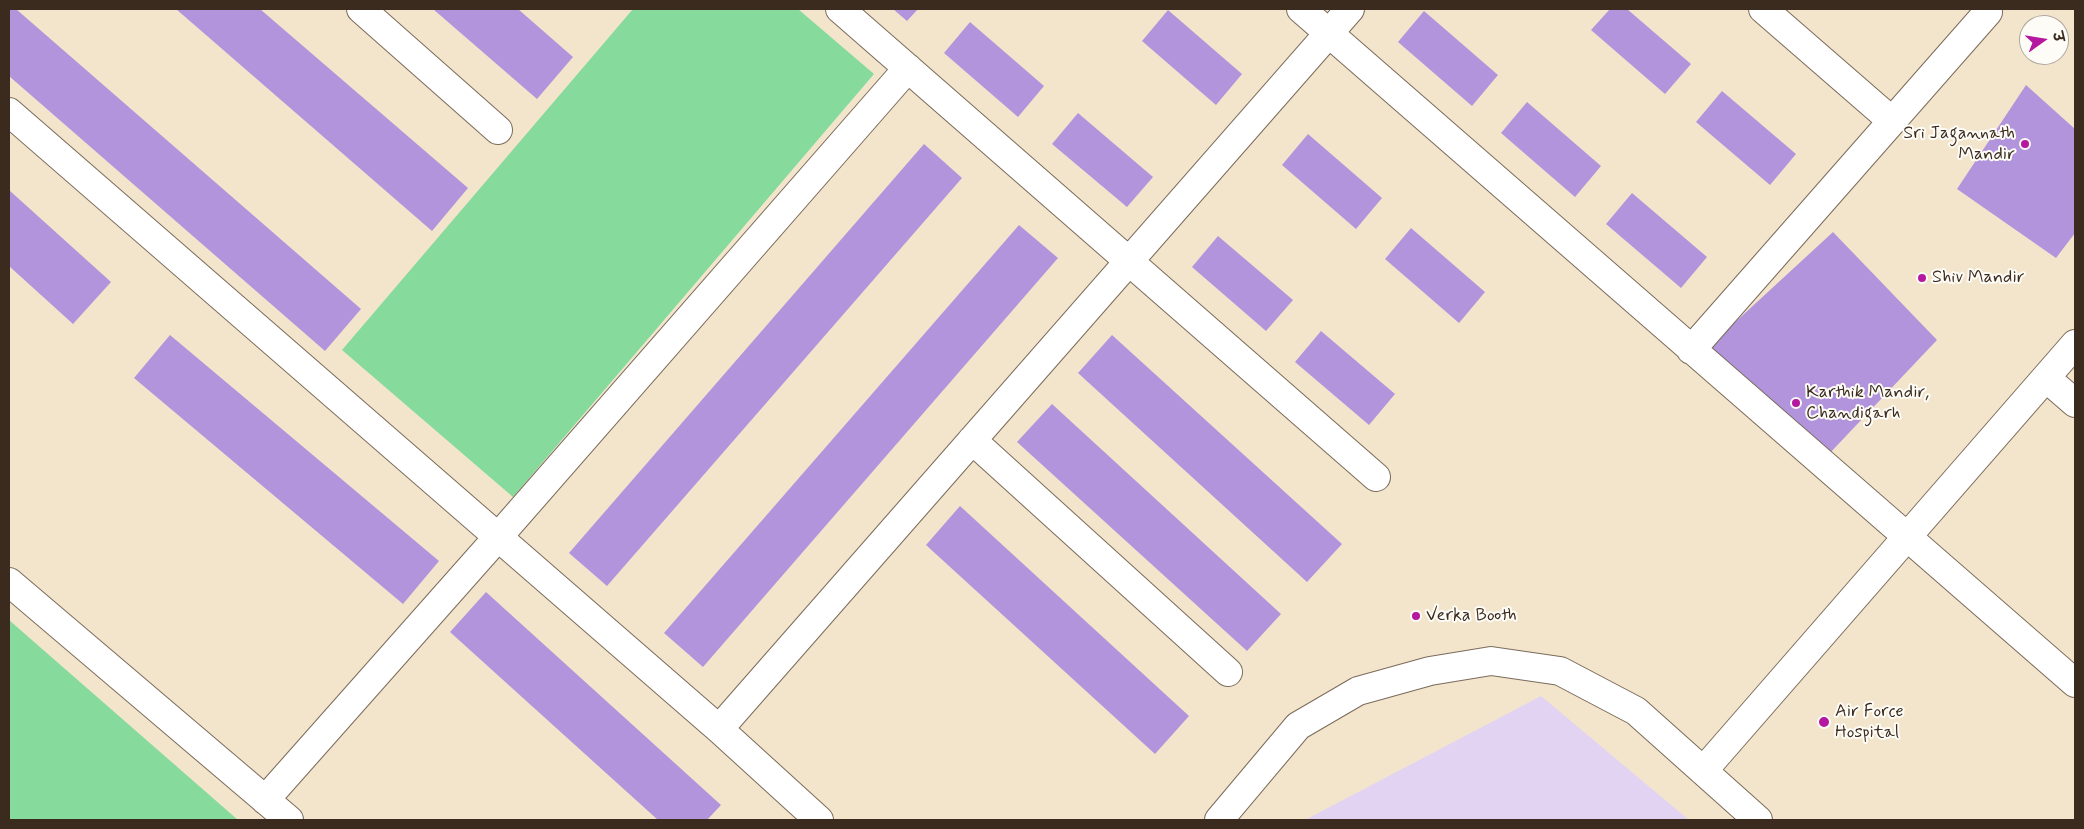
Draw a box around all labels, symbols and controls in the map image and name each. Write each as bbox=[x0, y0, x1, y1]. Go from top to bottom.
north arrow bbox=[2019, 15, 2069, 65]
text: उ bbox=[2048, 30, 2067, 43]
place label: Sri Jagannath Mandir bbox=[1903, 123, 2015, 166]
marker: Sri Jagannath Mandir bbox=[2019, 138, 2031, 150]
place label: Shiv Mandir bbox=[1932, 267, 2025, 289]
marker: Shiv Mandir bbox=[1916, 272, 1928, 284]
place label: Karthik Mandir, Chandigarh bbox=[1806, 382, 1929, 424]
marker: Karthik Mandir, Chandigarh bbox=[1790, 397, 1802, 409]
place label: Verka Booth bbox=[1426, 605, 1517, 627]
marker: Verka Booth bbox=[1410, 610, 1422, 622]
place label: Air Force Hospital bbox=[1835, 701, 1904, 744]
marker: Air Force Hospital bbox=[1817, 715, 1831, 729]

